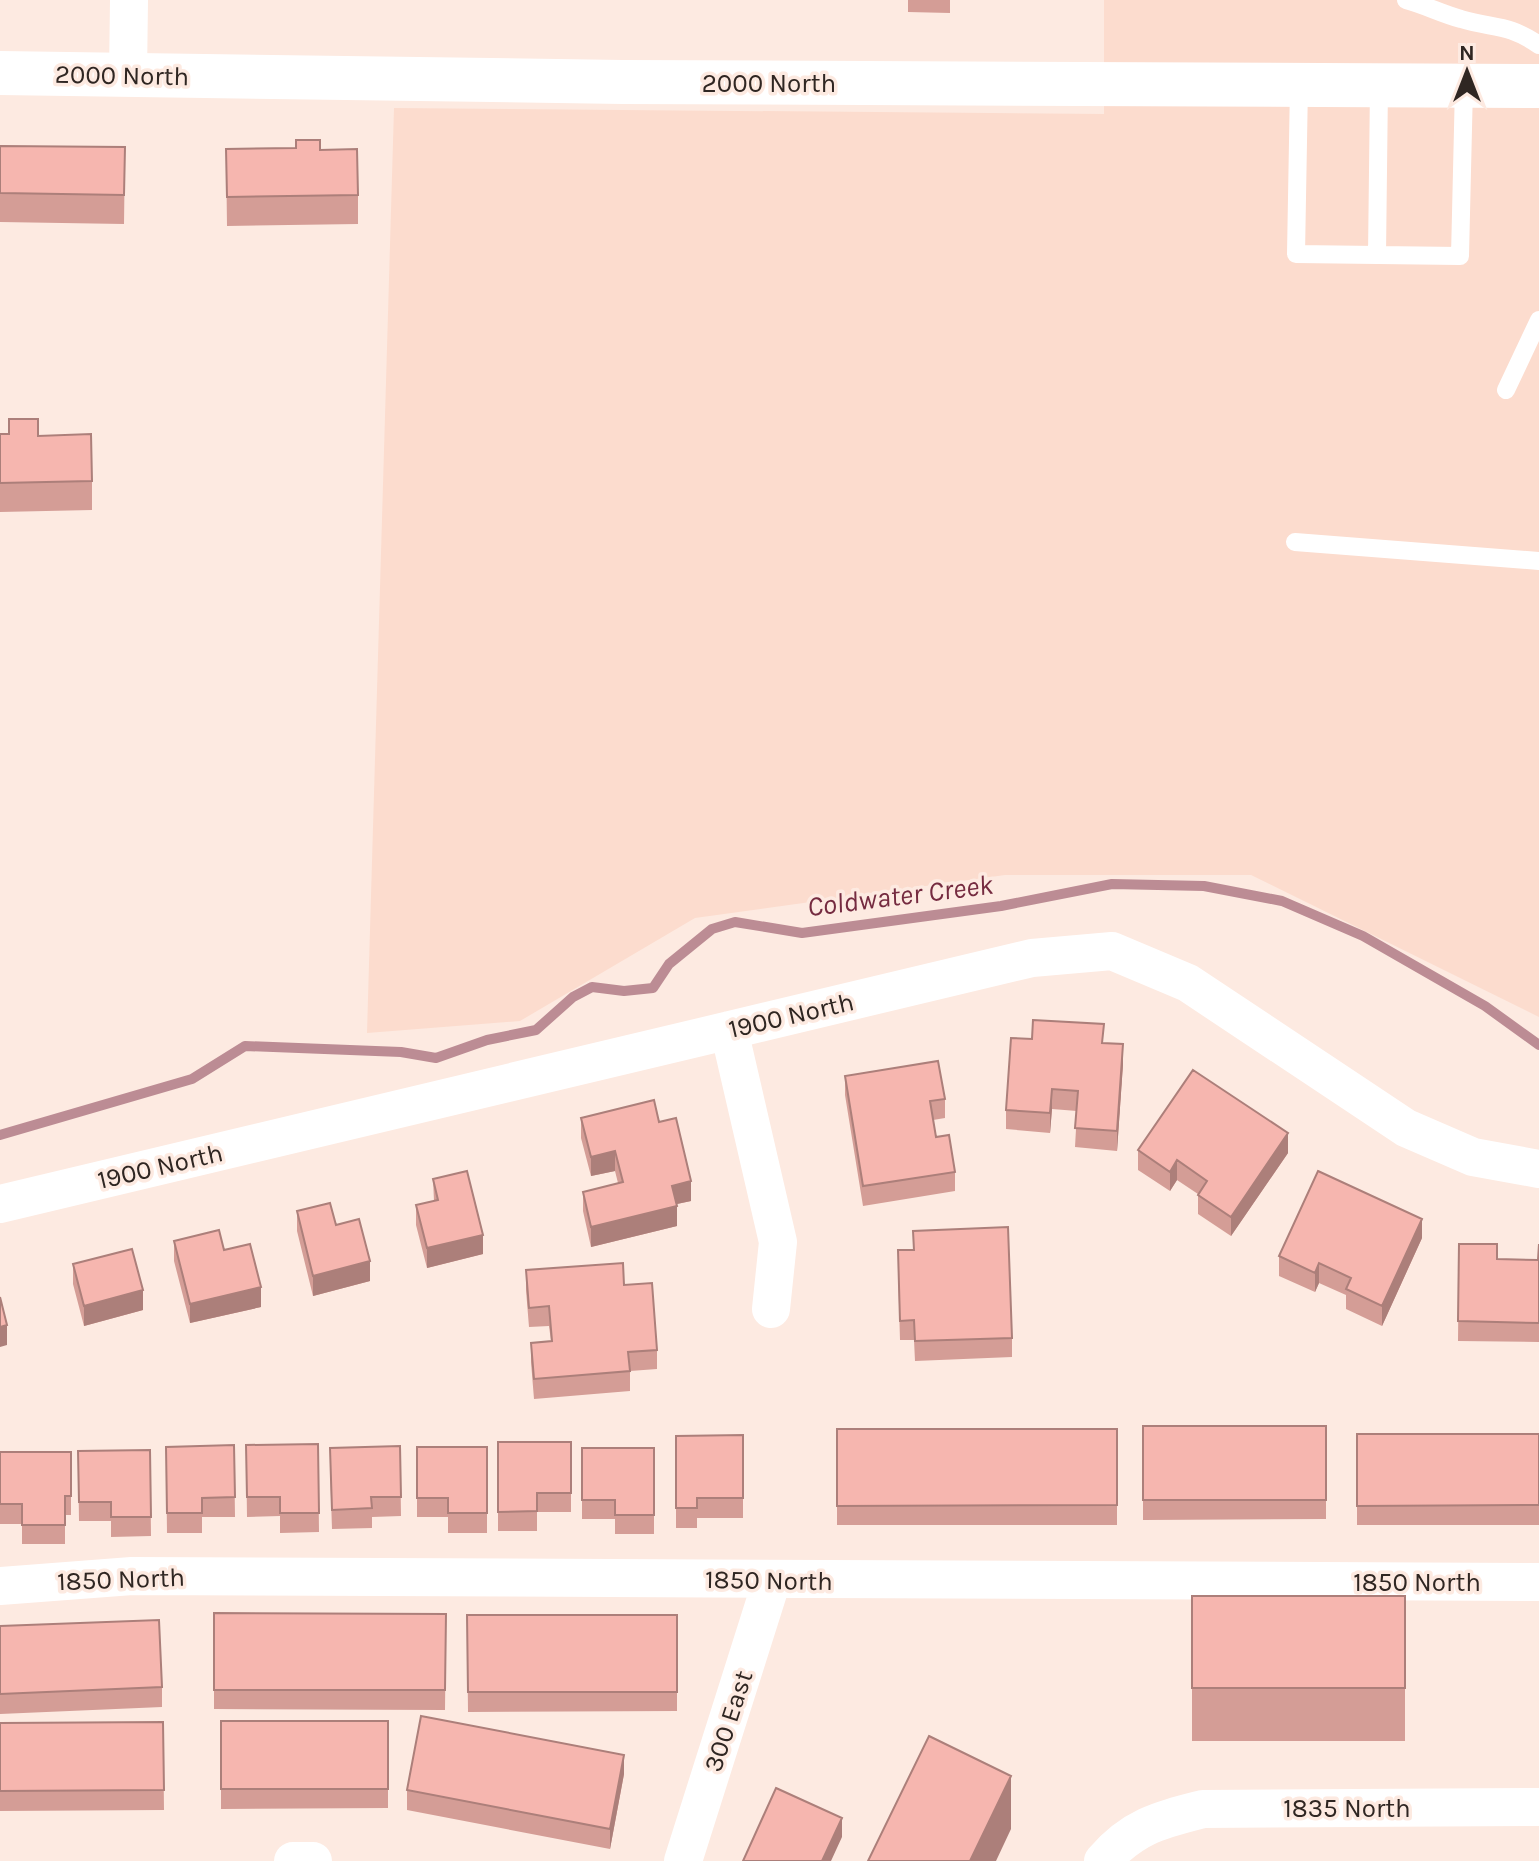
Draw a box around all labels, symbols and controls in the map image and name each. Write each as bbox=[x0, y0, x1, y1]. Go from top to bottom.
north arrow bbox=[1427, 32, 1507, 112]
text: N bbox=[1459, 40, 1475, 66]
street label: 2000 North bbox=[55, 59, 189, 92]
street label: 2000 North bbox=[702, 68, 836, 99]
water label: Coldwater Creek bbox=[805, 868, 996, 923]
street label: 1900 North bbox=[725, 986, 857, 1045]
street label: 1900 North bbox=[94, 1137, 226, 1196]
street label: 1850 North bbox=[57, 1562, 185, 1597]
street label: 1850 North bbox=[705, 1564, 833, 1597]
street label: 1850 North bbox=[1353, 1567, 1481, 1598]
street label: 300 East bbox=[698, 1666, 759, 1776]
street label: 1835 North bbox=[1283, 1793, 1411, 1824]

